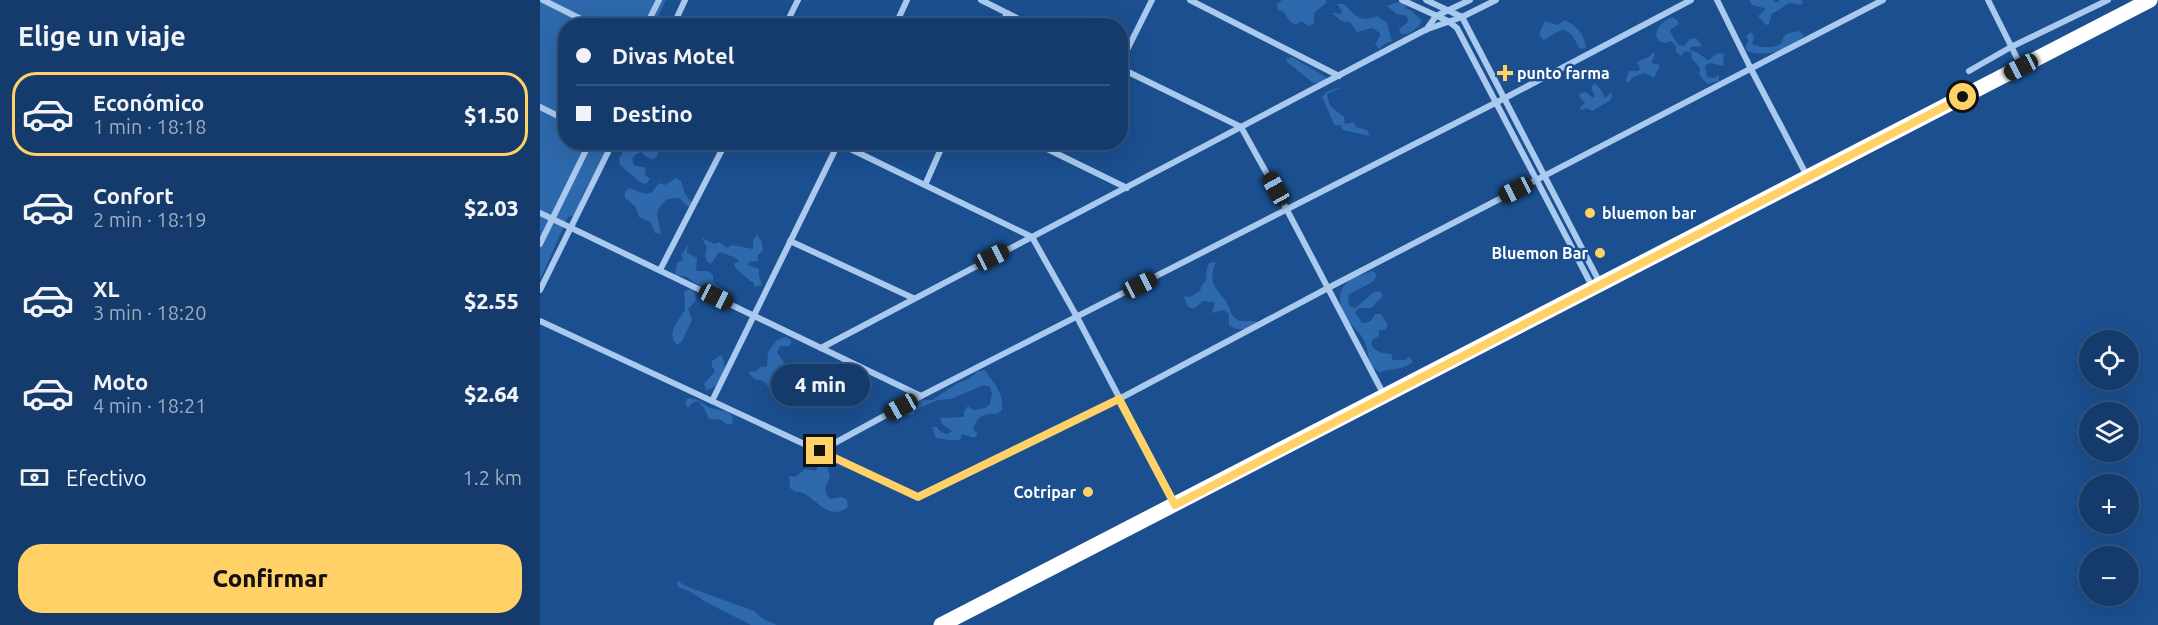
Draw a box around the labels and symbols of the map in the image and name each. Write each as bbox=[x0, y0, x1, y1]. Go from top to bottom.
car bbox=[2001, 51, 2041, 83]
place label: punto farma bbox=[1517, 64, 1610, 82]
marker: punto farma bbox=[1498, 66, 1512, 80]
route start bbox=[1949, 83, 1976, 110]
car bbox=[1259, 169, 1293, 209]
car bbox=[1496, 174, 1536, 206]
place label: bluemon bar bbox=[1602, 204, 1697, 222]
marker: bluemon bar bbox=[1583, 206, 1597, 220]
car bbox=[972, 241, 1012, 273]
place label: Bluemon Bar bbox=[1492, 244, 1588, 262]
marker: Bluemon Bar bbox=[1593, 246, 1607, 260]
car bbox=[1120, 269, 1160, 301]
car bbox=[696, 281, 736, 313]
callout: 4 min bbox=[770, 364, 870, 406]
car bbox=[881, 390, 921, 424]
route end bbox=[806, 437, 833, 464]
place label: Cotripar bbox=[1014, 483, 1076, 501]
marker: Cotripar bbox=[1081, 485, 1095, 499]

